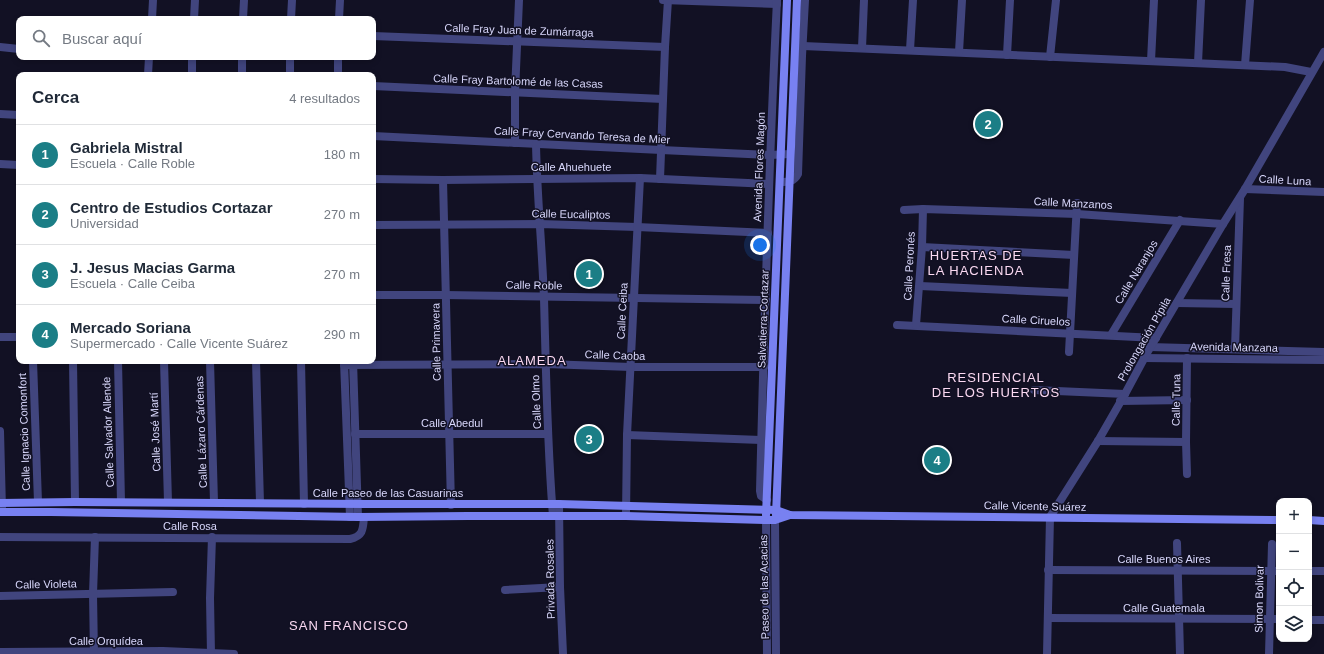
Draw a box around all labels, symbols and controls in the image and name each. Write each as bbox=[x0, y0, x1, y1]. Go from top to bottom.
search box bbox=[16, 16, 376, 60]
street label: Calle Fray Juan de Zumárraga bbox=[444, 21, 595, 39]
icon: search bbox=[30, 27, 52, 49]
text: Buscar aquí bbox=[62, 30, 142, 47]
street label: Calle Fray Bartolomé de las Casas bbox=[433, 72, 604, 90]
text: Cerca bbox=[32, 88, 79, 107]
text: 4 resultados bbox=[289, 91, 360, 106]
pin: 2 bbox=[975, 109, 1001, 139]
street label: Avenida Flores Magón bbox=[751, 112, 767, 222]
street label: Calle Fray Cervando Teresa de Mier bbox=[494, 124, 671, 146]
text: Gabriela Mistral bbox=[70, 139, 183, 156]
text: 1 bbox=[41, 147, 49, 162]
text: 180 m bbox=[324, 147, 360, 162]
text: Escuela · Calle Roble bbox=[70, 156, 195, 171]
street label: Calle Ahuehuete bbox=[531, 161, 611, 173]
street label: Calle Luna bbox=[1258, 173, 1312, 187]
street label: Calle Manzanos bbox=[1033, 195, 1113, 211]
text: Centro de Estudios Cortazar bbox=[70, 199, 273, 216]
text: 2 bbox=[41, 207, 49, 222]
text: 270 m bbox=[324, 207, 360, 222]
street label: Calle Eucaliptos bbox=[531, 207, 611, 221]
text: Universidad bbox=[70, 216, 139, 231]
street label: Calle Peronés bbox=[901, 231, 917, 301]
your location bbox=[750, 235, 770, 255]
street label: Calle Naranjos bbox=[1112, 238, 1160, 306]
street label: Calle Fresa bbox=[1219, 244, 1233, 301]
district label: HUERTAS DE LA HACIENDA bbox=[928, 248, 1024, 278]
text: J. Jesus Macias Garma bbox=[70, 259, 235, 276]
pin: 1 bbox=[576, 259, 602, 289]
text: 3 bbox=[41, 267, 49, 282]
text: 270 m bbox=[324, 267, 360, 282]
street label: Salvatierra-Cortazar bbox=[755, 269, 771, 368]
text: Escuela · Calle Ceiba bbox=[70, 276, 195, 291]
street label: Calle Roble bbox=[505, 279, 563, 291]
street label: Calle Ceiba bbox=[615, 281, 630, 340]
street label: Prolongación Pípila bbox=[1115, 294, 1173, 383]
street label: Calle Primavera bbox=[429, 302, 443, 381]
street label: Calle Ciruelos bbox=[1001, 312, 1071, 328]
text: Mercado Soriana bbox=[70, 319, 191, 336]
text: 4 bbox=[41, 327, 49, 342]
text: 290 m bbox=[324, 327, 360, 342]
text: Supermercado · Calle Vicente Suárez bbox=[70, 336, 288, 351]
street label: Avenida Manzana bbox=[1190, 340, 1279, 354]
street label: Calle Caoba bbox=[585, 348, 646, 362]
district label: ALAMEDA bbox=[497, 353, 567, 368]
district label: RESIDENCIAL DE LOS HUERTOS bbox=[932, 370, 1060, 400]
street label: Calle Ignacio Comonfort bbox=[16, 373, 32, 491]
street label: Calle Tuna bbox=[1170, 373, 1182, 426]
street label: Calle Lázaro Cárdenas bbox=[193, 375, 209, 488]
street label: Calle Olmo bbox=[529, 375, 543, 429]
street label: Calle Salvador Allende bbox=[100, 376, 116, 488]
street label: Calle José Martí bbox=[148, 392, 162, 472]
street label: Calle Abedul bbox=[421, 417, 483, 429]
pin: 3 bbox=[576, 424, 602, 454]
pin: 4 bbox=[924, 445, 950, 475]
street label: Calle Paseo de las Casuarinas bbox=[313, 487, 464, 499]
map controls bbox=[1276, 498, 1312, 642]
button: + bbox=[1276, 498, 1312, 534]
street label: Calle Vicente Suárez bbox=[984, 499, 1086, 513]
street label: Calle Rosa bbox=[163, 520, 218, 532]
street label: Paseo de las Acacias bbox=[757, 534, 771, 639]
button: − bbox=[1276, 534, 1312, 570]
street label: Privada Rosales bbox=[543, 538, 557, 619]
street label: Calle Buenos Aires bbox=[1118, 553, 1211, 565]
street label: Simon Bolivar bbox=[1252, 565, 1266, 633]
button: locate bbox=[1276, 570, 1312, 606]
street label: Calle Violeta bbox=[15, 577, 78, 591]
street label: Calle Guatemala bbox=[1123, 602, 1206, 614]
button: layers bbox=[1276, 606, 1312, 642]
district label: SAN FRANCISCO bbox=[289, 618, 409, 633]
street label: Calle Orquídea bbox=[69, 635, 144, 647]

